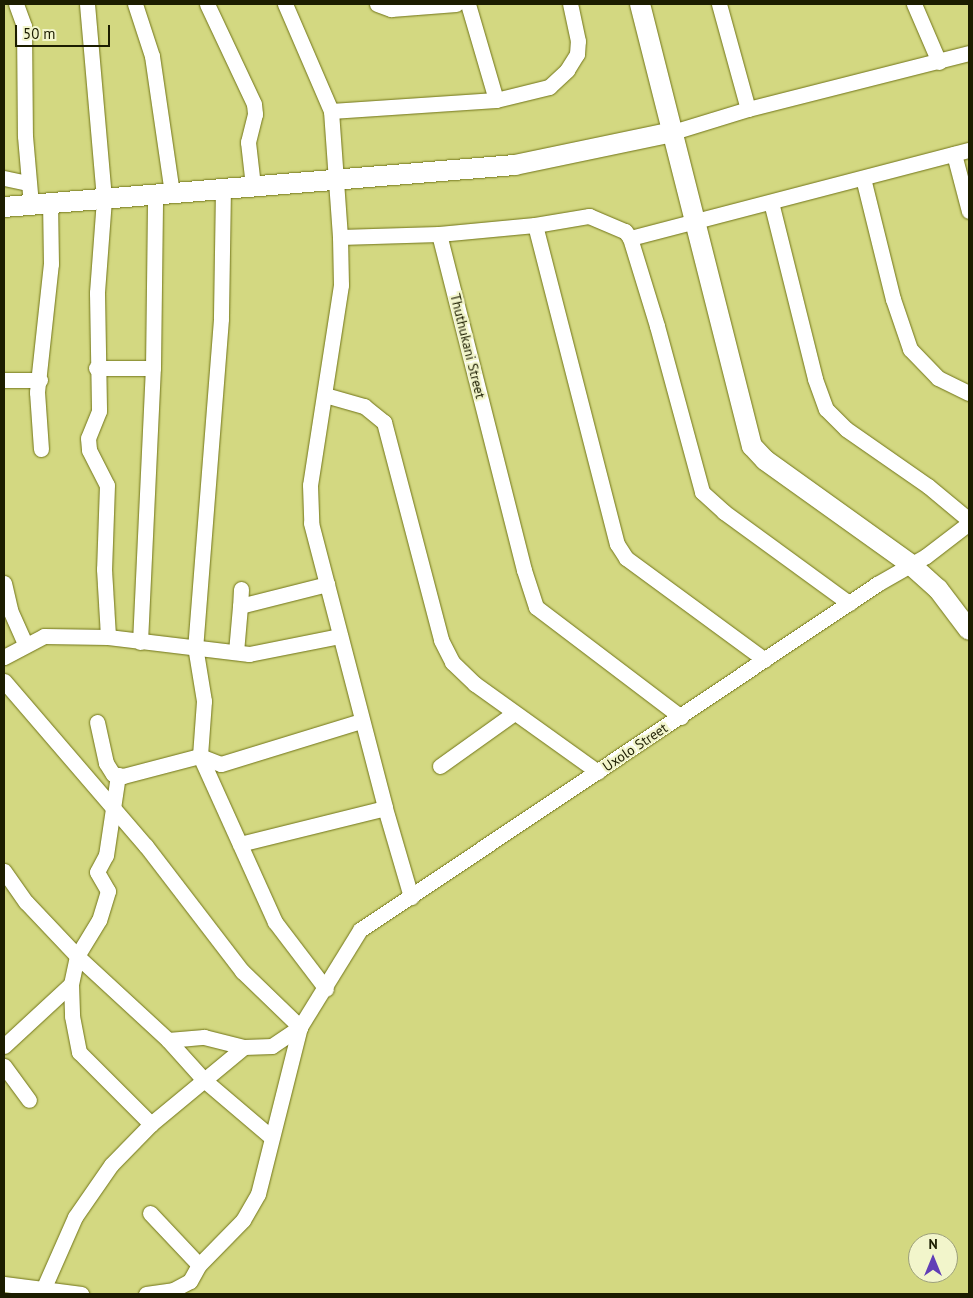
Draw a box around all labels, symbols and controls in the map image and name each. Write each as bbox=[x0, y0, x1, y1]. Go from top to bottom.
scale bar bbox=[18, 15, 112, 47]
text: 50 m bbox=[23, 24, 56, 43]
street label: Thuthukani Street bbox=[447, 292, 489, 400]
street label: Uxolo Street bbox=[599, 719, 671, 775]
north arrow bbox=[908, 1233, 958, 1283]
text: N bbox=[928, 1235, 938, 1253]

